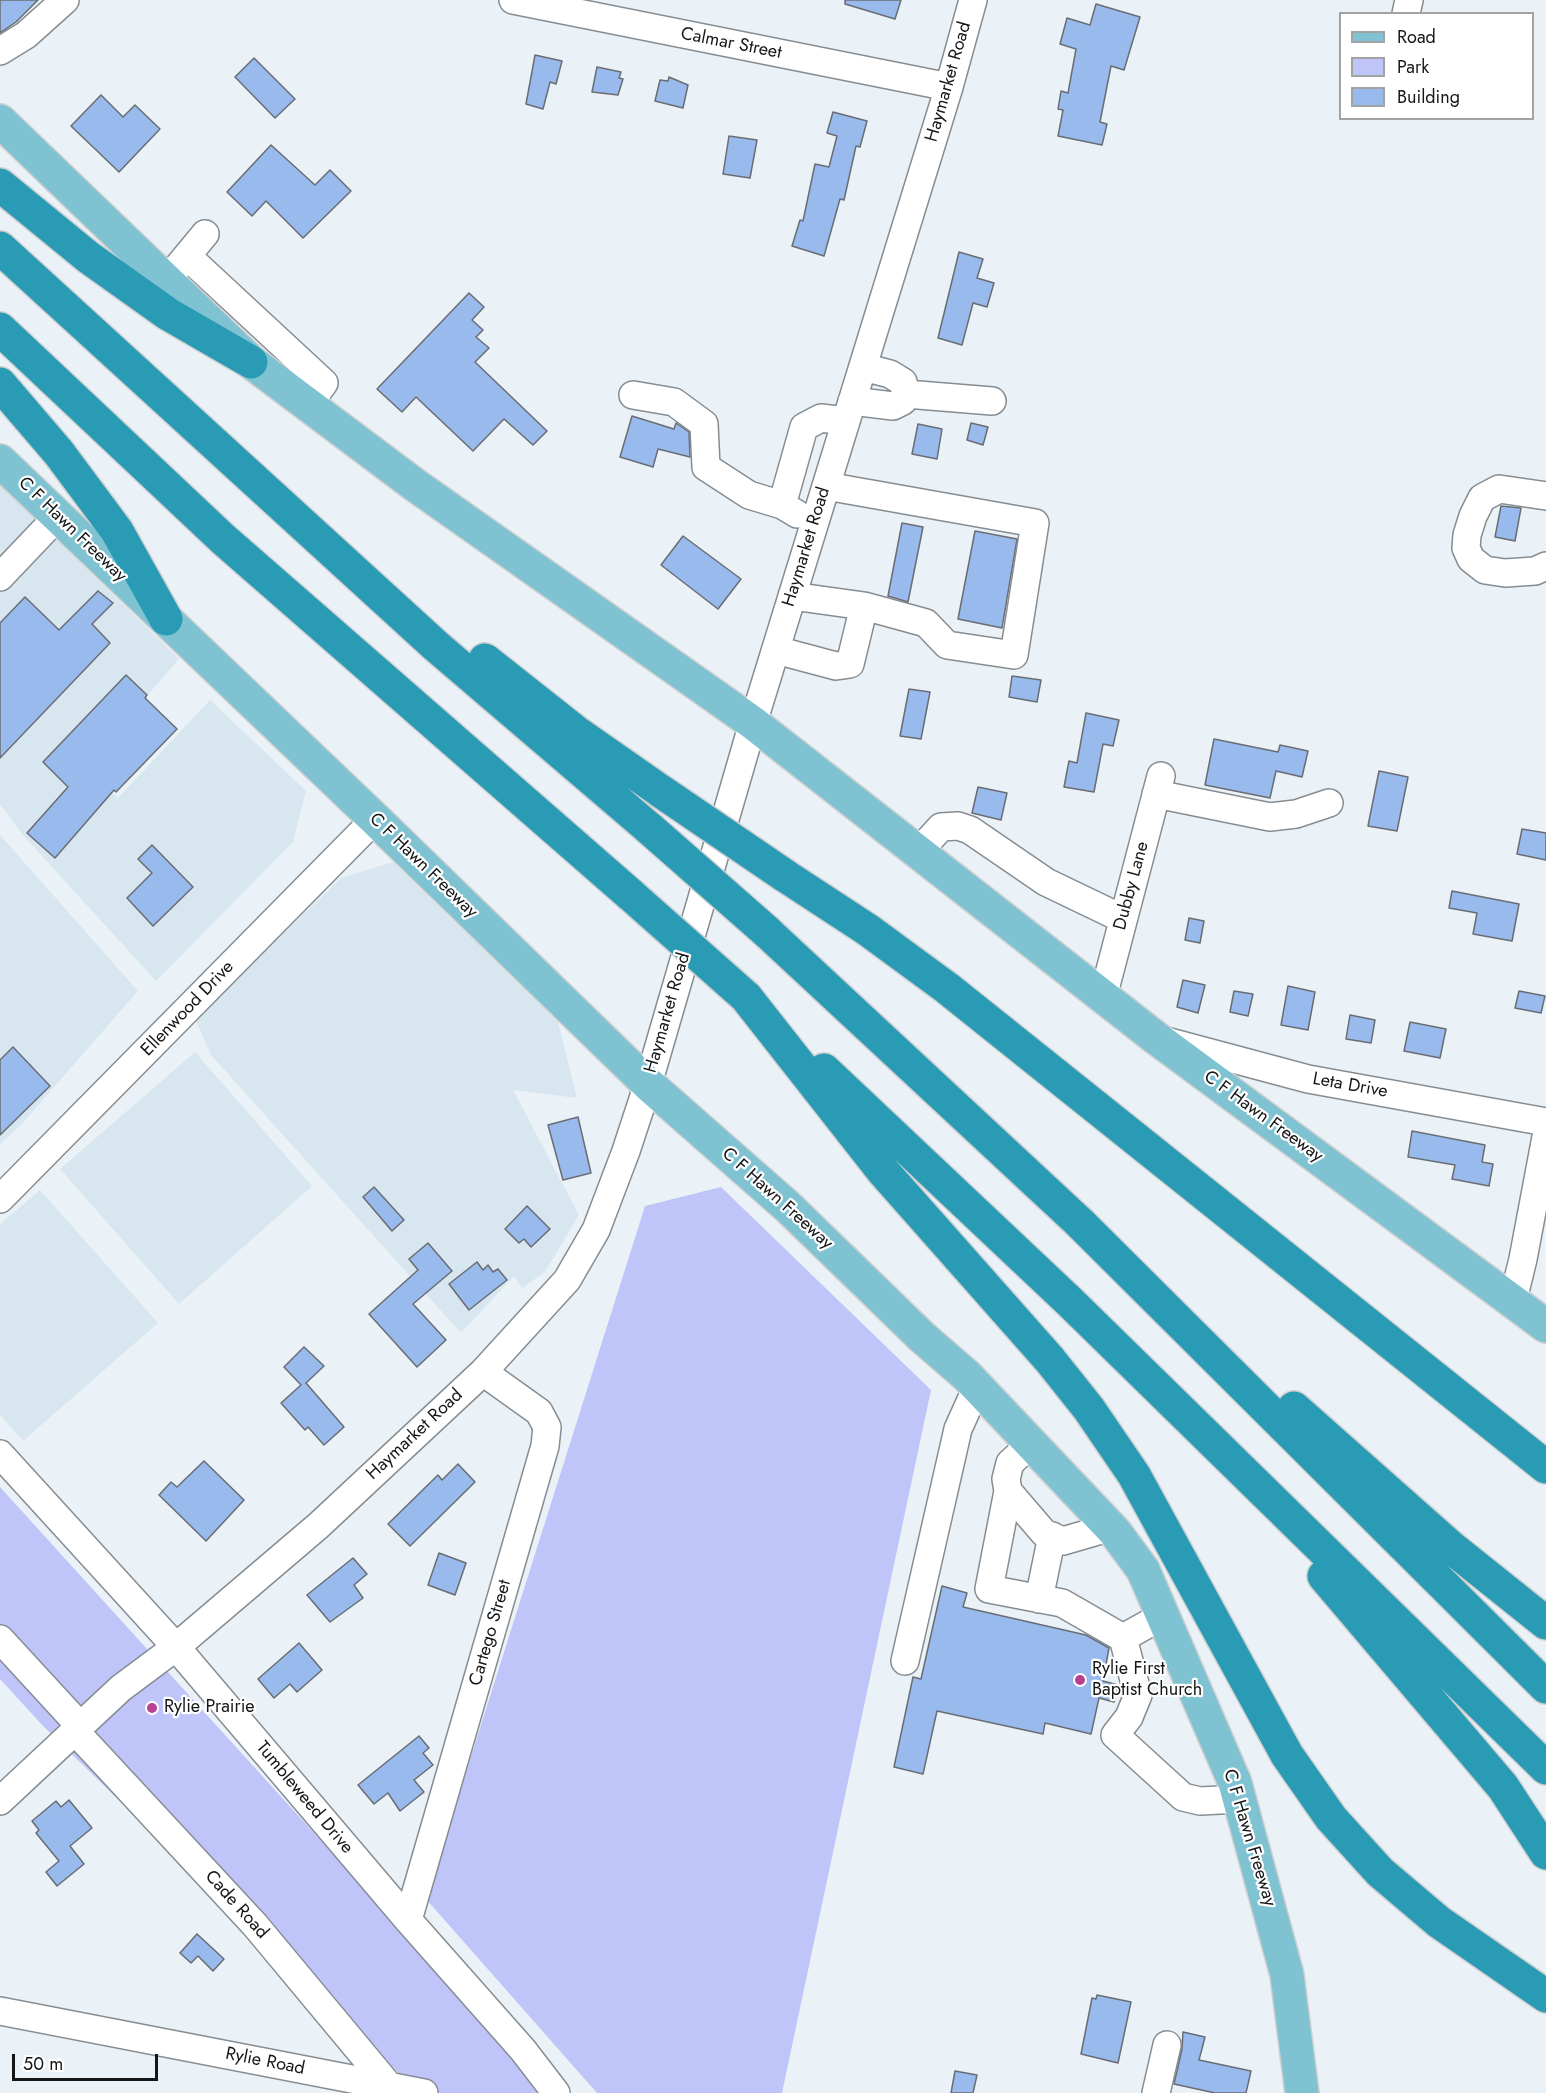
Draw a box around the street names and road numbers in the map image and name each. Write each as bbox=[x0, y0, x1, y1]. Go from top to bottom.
street label: Haymarket Road bbox=[922, 20, 976, 144]
street label: Calmar Street bbox=[679, 24, 783, 64]
street label: C F Hawn Freeway bbox=[13, 473, 131, 587]
street label: Haymarket Road bbox=[779, 485, 835, 609]
street label: C F Hawn Freeway bbox=[364, 809, 482, 923]
street label: Dubby Lane bbox=[1110, 839, 1154, 933]
street label: Haymarket Road bbox=[641, 951, 695, 1075]
street label: Ellenwood Drive bbox=[137, 957, 239, 1061]
street label: C F Hawn Freeway bbox=[1199, 1066, 1327, 1168]
street label: Leta Drive bbox=[1311, 1069, 1389, 1103]
street label: C F Hawn Freeway bbox=[717, 1143, 837, 1255]
street label: Haymarket Road bbox=[362, 1385, 468, 1485]
street label: Cartego Street bbox=[466, 1578, 516, 1688]
street label: Tumbleweed Drive bbox=[251, 1737, 357, 1859]
street label: C F Hawn Freeway bbox=[1218, 1767, 1280, 1909]
street label: Cade Road bbox=[200, 1866, 272, 1944]
street label: Rylie Road bbox=[224, 2044, 306, 2080]

